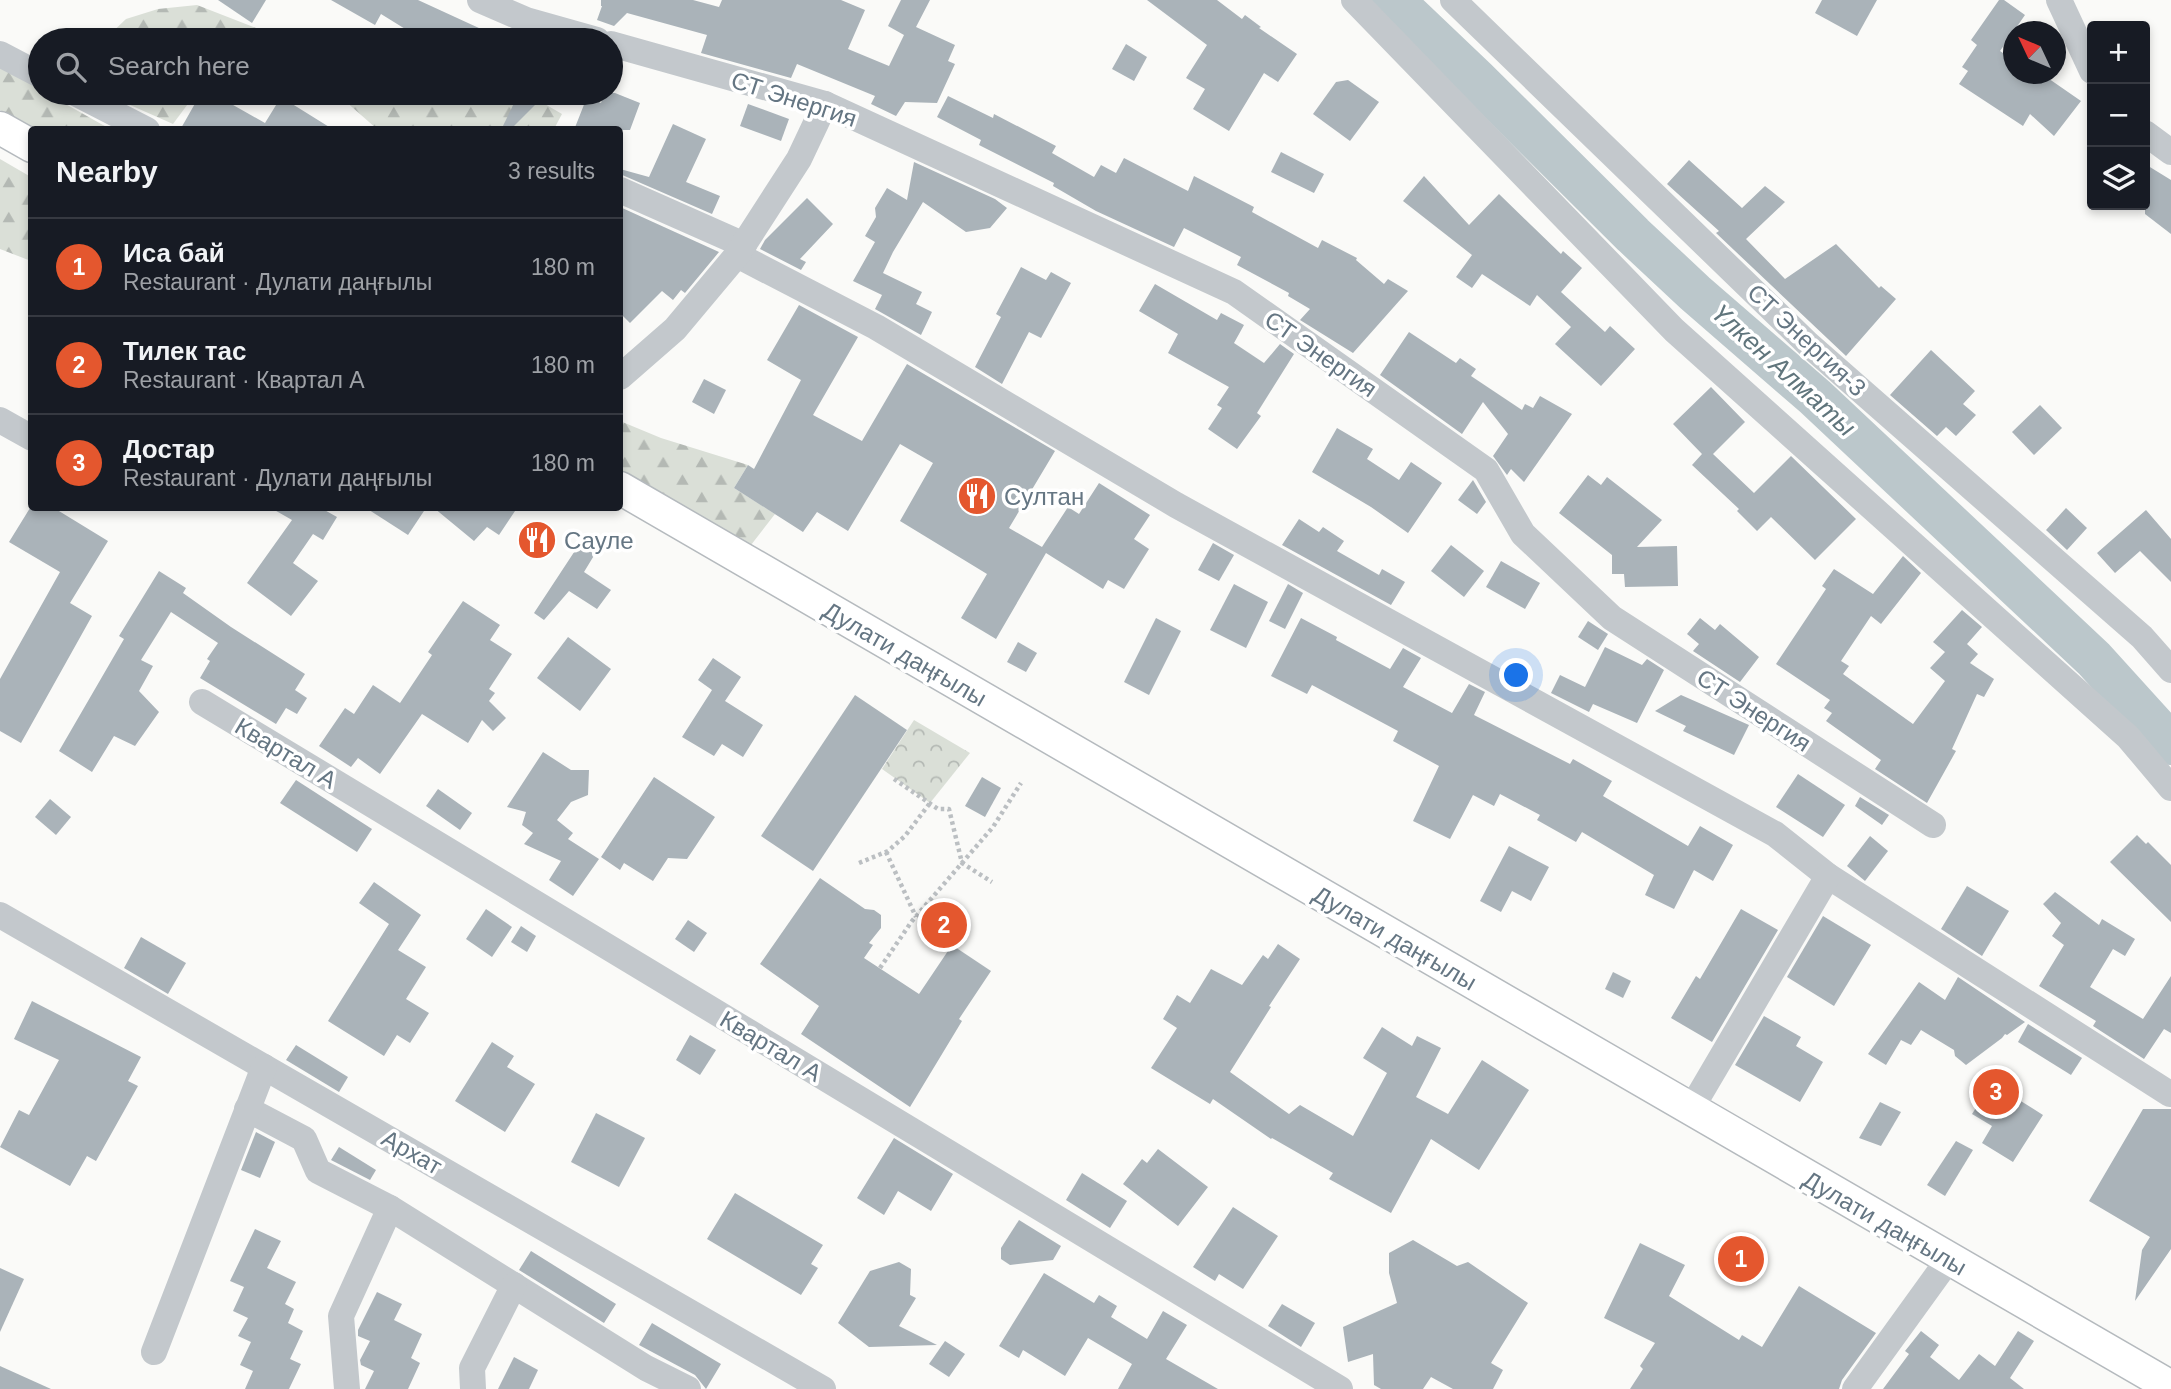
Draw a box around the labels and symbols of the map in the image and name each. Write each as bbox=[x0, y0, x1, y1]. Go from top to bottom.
north arrow bbox=[2003, 21, 2066, 84]
street label: СТ Энергия bbox=[728, 66, 860, 132]
street label: СТ Энергия-3 bbox=[1742, 278, 1872, 402]
water label: Үлкен Алматы bbox=[1706, 298, 1862, 442]
street label: СТ Энергия bbox=[1260, 306, 1382, 402]
restaurant icon: Султан bbox=[956, 475, 998, 517]
place label: Султан bbox=[1004, 483, 1084, 510]
restaurant icon: Сауле bbox=[516, 519, 558, 561]
place label: Сауле bbox=[564, 527, 634, 554]
street label: Дулати даңғылы bbox=[819, 596, 991, 712]
your location bbox=[1499, 658, 1533, 692]
street label: СТ Энергия bbox=[1692, 663, 1816, 757]
street label: Квартал А bbox=[230, 712, 342, 794]
street label: Дулати даңғылы bbox=[1309, 880, 1481, 996]
pin: 2 bbox=[921, 899, 967, 951]
street label: Квартал А bbox=[715, 1005, 827, 1087]
pin: 3 bbox=[1973, 1066, 2019, 1118]
street label: Архат bbox=[377, 1124, 447, 1180]
street label: Дулати даңғылы bbox=[1799, 1165, 1971, 1281]
pin: 1 bbox=[1718, 1233, 1764, 1285]

